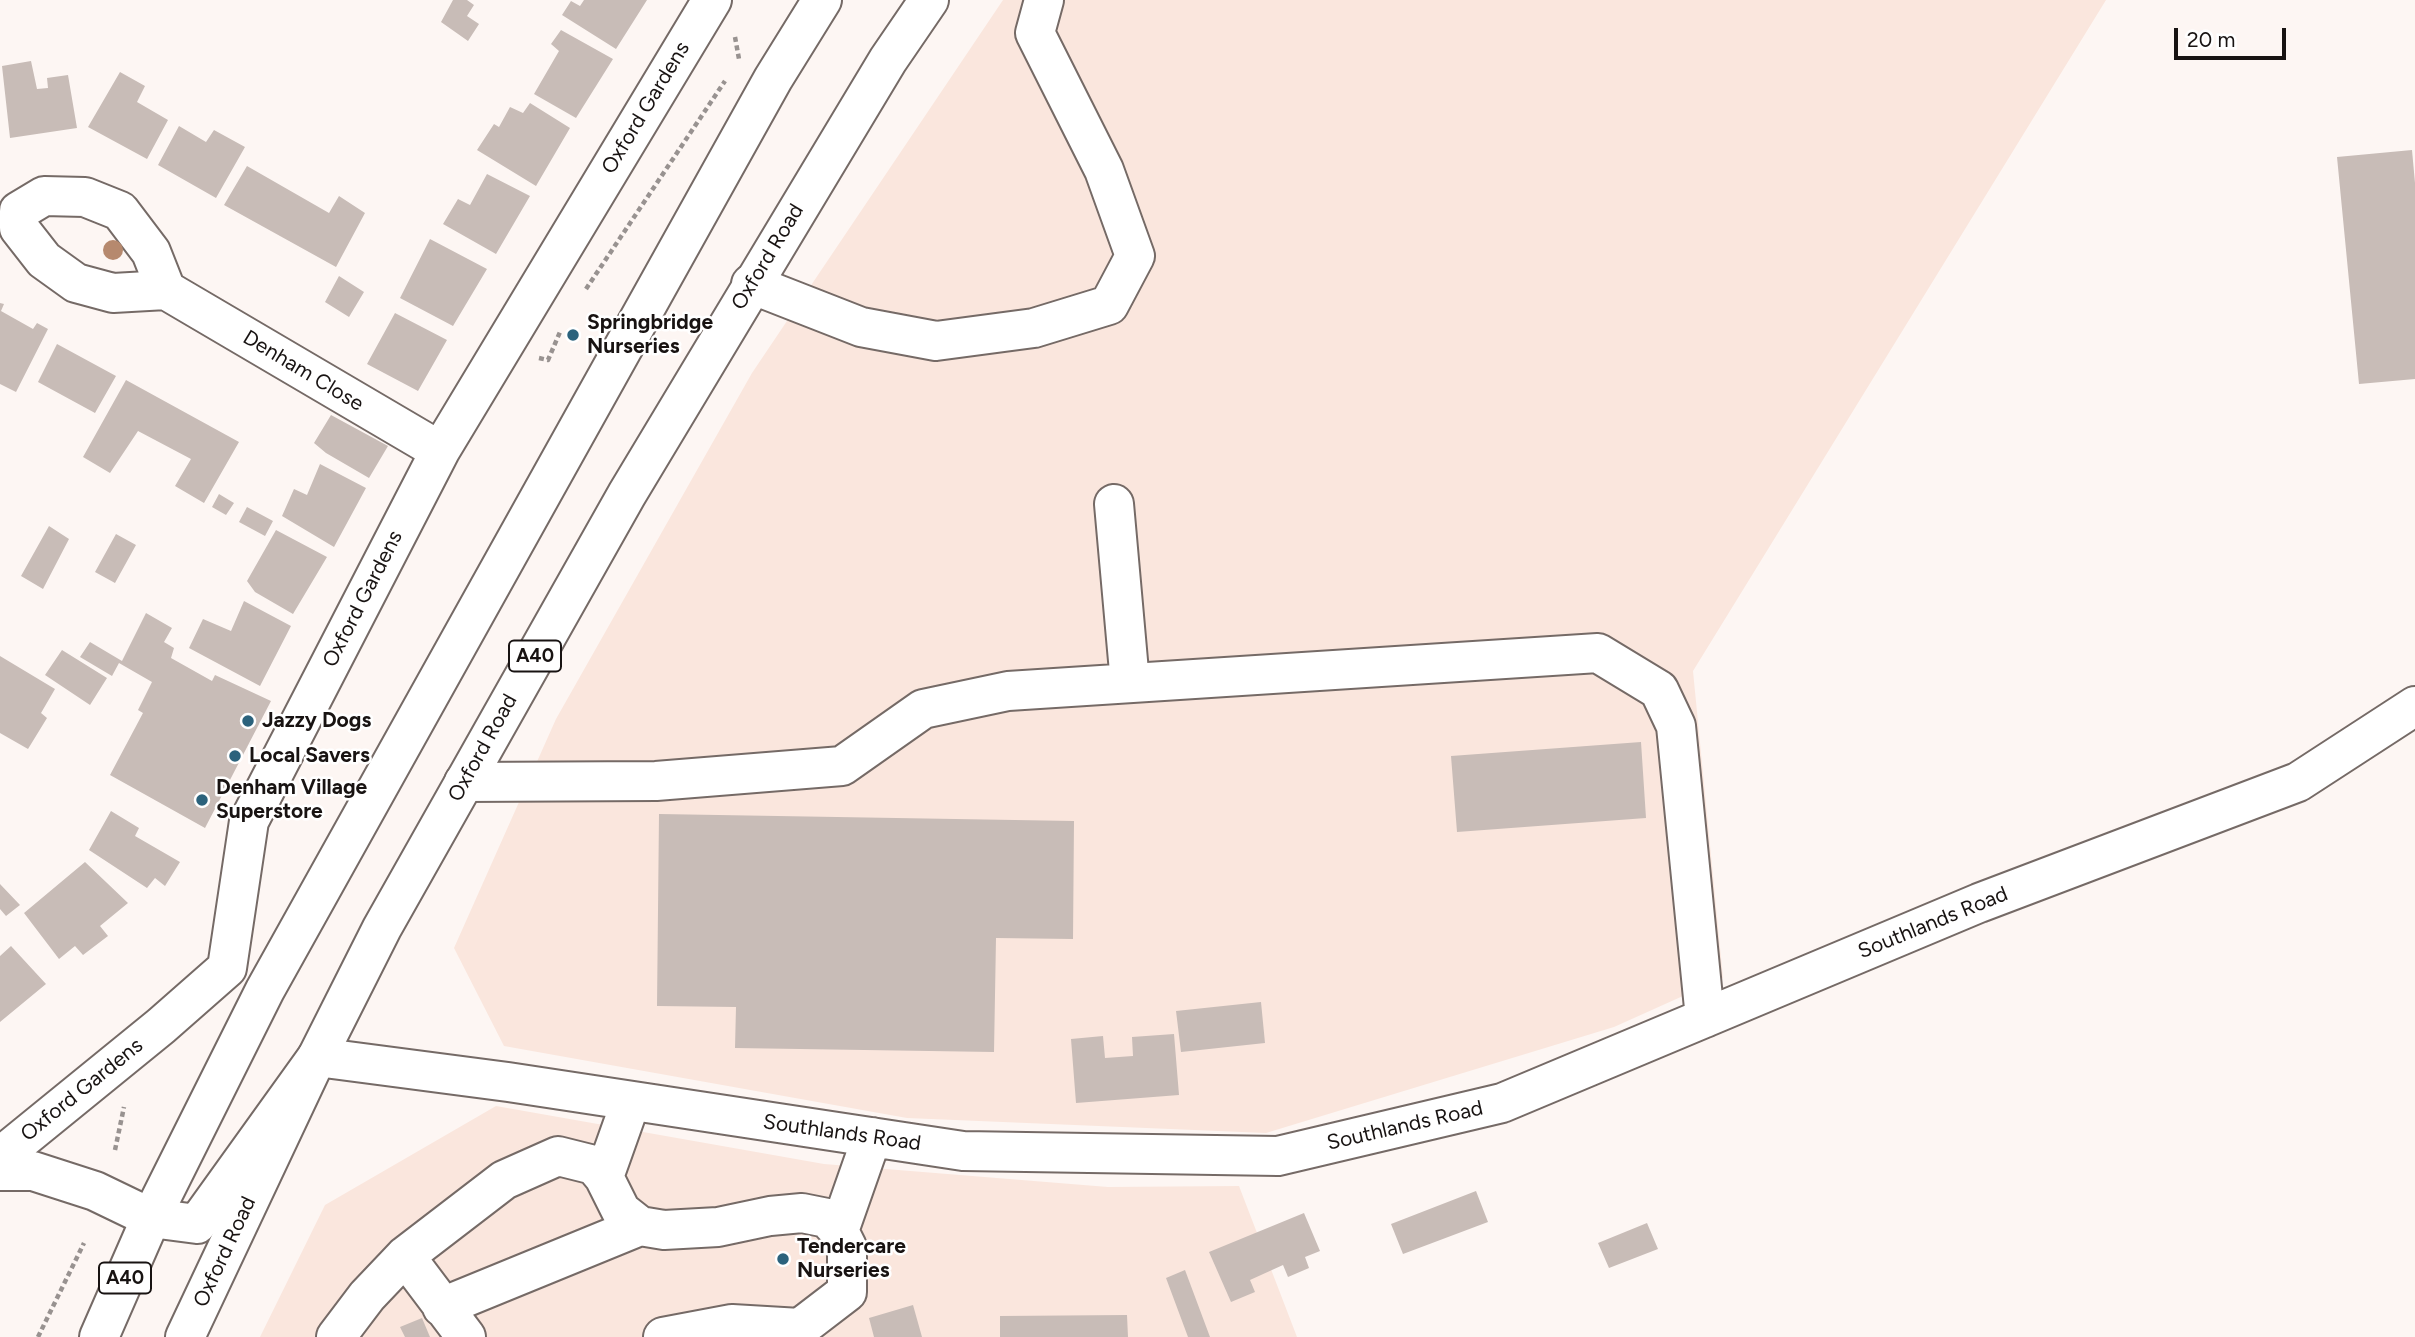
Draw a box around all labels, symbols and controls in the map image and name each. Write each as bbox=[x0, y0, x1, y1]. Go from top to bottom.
scale bar bbox=[2177, 14, 2289, 58]
text: 20 m bbox=[2187, 27, 2235, 52]
street label: Oxford Gardens bbox=[597, 37, 695, 179]
street label: Oxford Road bbox=[727, 199, 809, 315]
place label: Springbridge Nurseries bbox=[587, 310, 713, 360]
street label: Denham Close bbox=[238, 325, 368, 417]
marker: Springbridge Nurseries bbox=[565, 327, 581, 343]
street label: Oxford Gardens bbox=[318, 527, 408, 671]
road number: A40 bbox=[509, 640, 561, 671]
street label: Oxford Road bbox=[443, 690, 523, 806]
place label: Jazzy Dogs bbox=[262, 708, 371, 734]
marker: Jazzy Dogs bbox=[240, 713, 256, 729]
place label: Local Savers bbox=[249, 743, 370, 769]
marker: Local Savers bbox=[227, 748, 243, 764]
place label: Denham Village Superstore bbox=[216, 775, 367, 825]
marker: Denham Village Superstore bbox=[194, 792, 210, 808]
street label: Southlands Road bbox=[1855, 882, 2011, 964]
street label: Oxford Gardens bbox=[16, 1033, 148, 1147]
street label: Southlands Road bbox=[1325, 1096, 1485, 1156]
street label: Southlands Road bbox=[761, 1109, 923, 1157]
street label: Oxford Road bbox=[188, 1193, 262, 1311]
place label: Tendercare Nurseries bbox=[797, 1234, 906, 1284]
marker: Tendercare Nurseries bbox=[775, 1251, 791, 1267]
road number: A40 bbox=[99, 1262, 151, 1294]

